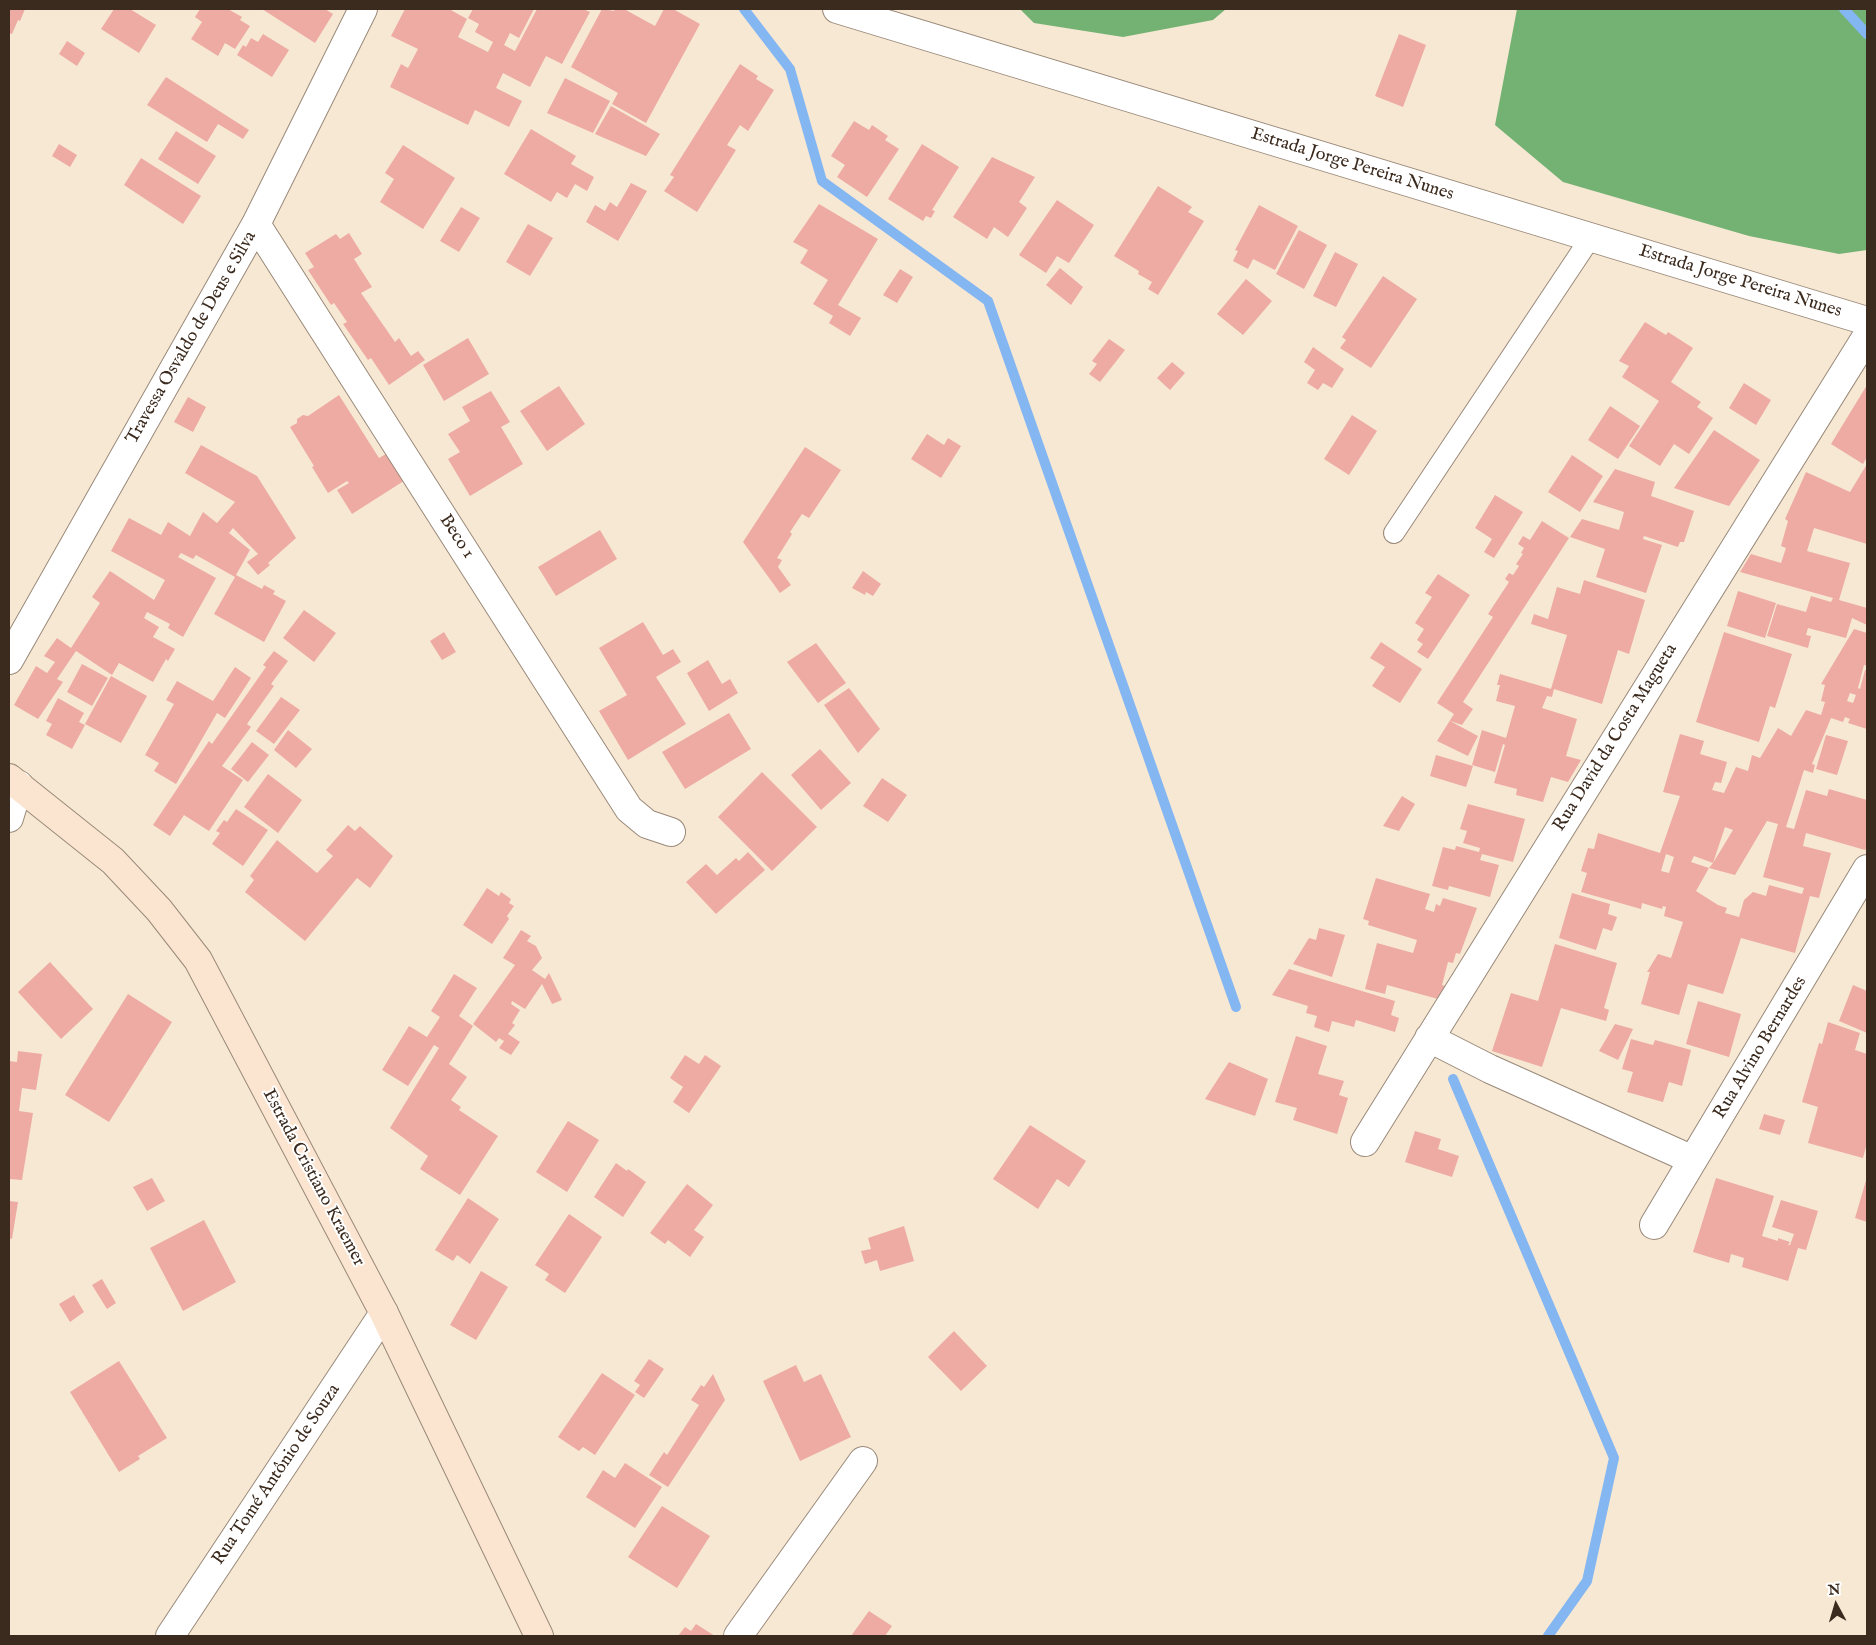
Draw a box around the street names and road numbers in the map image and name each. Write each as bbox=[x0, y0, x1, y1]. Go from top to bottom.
street label: Estrada Jorge Pereira Nunes bbox=[1248, 124, 1456, 206]
street label: Travessa Osvaldo de Deus e Silva bbox=[122, 228, 262, 448]
street label: Estrada Jorge Pereira Nunes bbox=[1636, 241, 1844, 323]
street label: Beco 1 bbox=[434, 511, 478, 563]
street label: Rua David da Costa Magueta bbox=[1549, 640, 1683, 836]
street label: Rua Alvino Bernardes bbox=[1710, 973, 1812, 1123]
street label: Estrada Cristiano Kraemer bbox=[257, 1086, 369, 1270]
street label: Rua Tomé Antônio de Souza bbox=[208, 1381, 346, 1569]

